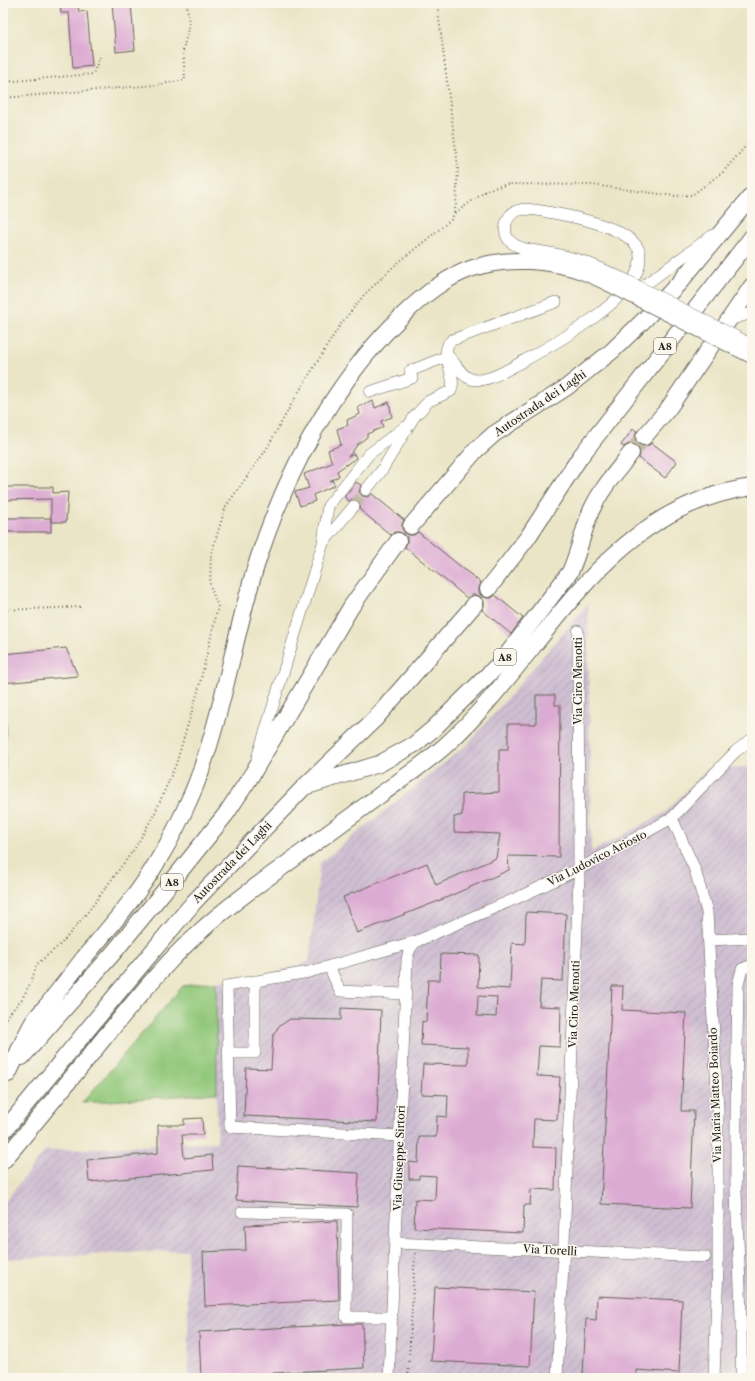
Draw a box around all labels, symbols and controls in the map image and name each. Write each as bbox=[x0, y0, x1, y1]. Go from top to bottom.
road number: A8 bbox=[654, 338, 676, 354]
street label: Autostrada dei Laghi bbox=[491, 367, 589, 440]
street label: Via Ciro Menotti bbox=[571, 637, 585, 726]
road number: A8 bbox=[494, 649, 516, 665]
street label: Autostrada dei Laghi bbox=[189, 818, 275, 906]
street label: Via Ludovico Ariosto bbox=[544, 827, 649, 890]
road number: A8 bbox=[161, 874, 183, 890]
street label: Via Ciro Menotti bbox=[565, 959, 583, 1049]
street label: Via Maria Matteo Boiardo bbox=[706, 1027, 724, 1164]
street label: Via Giuseppe Sirtori bbox=[390, 1104, 408, 1212]
street label: Via Torelli bbox=[522, 1242, 578, 1258]

